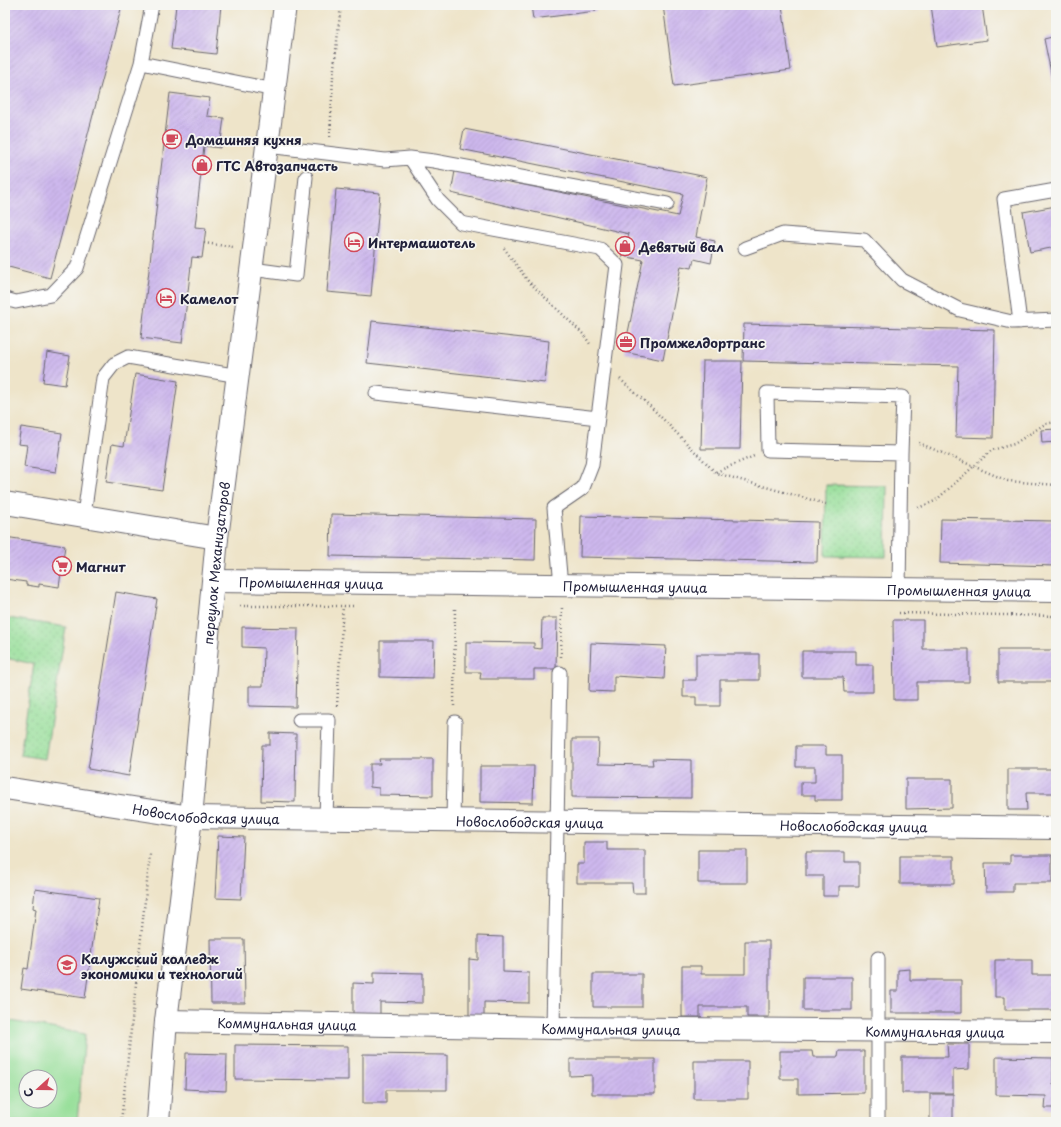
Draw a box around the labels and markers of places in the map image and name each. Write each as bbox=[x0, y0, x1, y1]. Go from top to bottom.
cafe icon: Домашняя кухня bbox=[161, 128, 183, 150]
place label: Домашняя кухня bbox=[185, 130, 302, 149]
shop icon: ГТС Автозапчасть bbox=[191, 154, 213, 176]
place label: ГТС Автозапчасть bbox=[216, 156, 338, 175]
hotel icon: Интермашотель bbox=[343, 231, 365, 253]
place label: Интермашотель bbox=[368, 233, 476, 252]
shop icon: Девятый вал bbox=[614, 235, 636, 257]
place label: Девятый вал bbox=[638, 237, 724, 256]
hotel icon: Камелот bbox=[155, 287, 177, 309]
place label: Камелот bbox=[180, 289, 239, 308]
office icon: Промжелдортранс bbox=[615, 331, 637, 353]
place label: Промжелдортранс bbox=[640, 333, 765, 352]
supermarket icon: Магнит bbox=[51, 555, 73, 577]
place label: Магнит bbox=[76, 557, 127, 576]
place label: Калужский колледж экономики и технологий bbox=[81, 949, 243, 983]
school or university icon: Калужский колледж экономики и технологий bbox=[56, 954, 78, 976]

